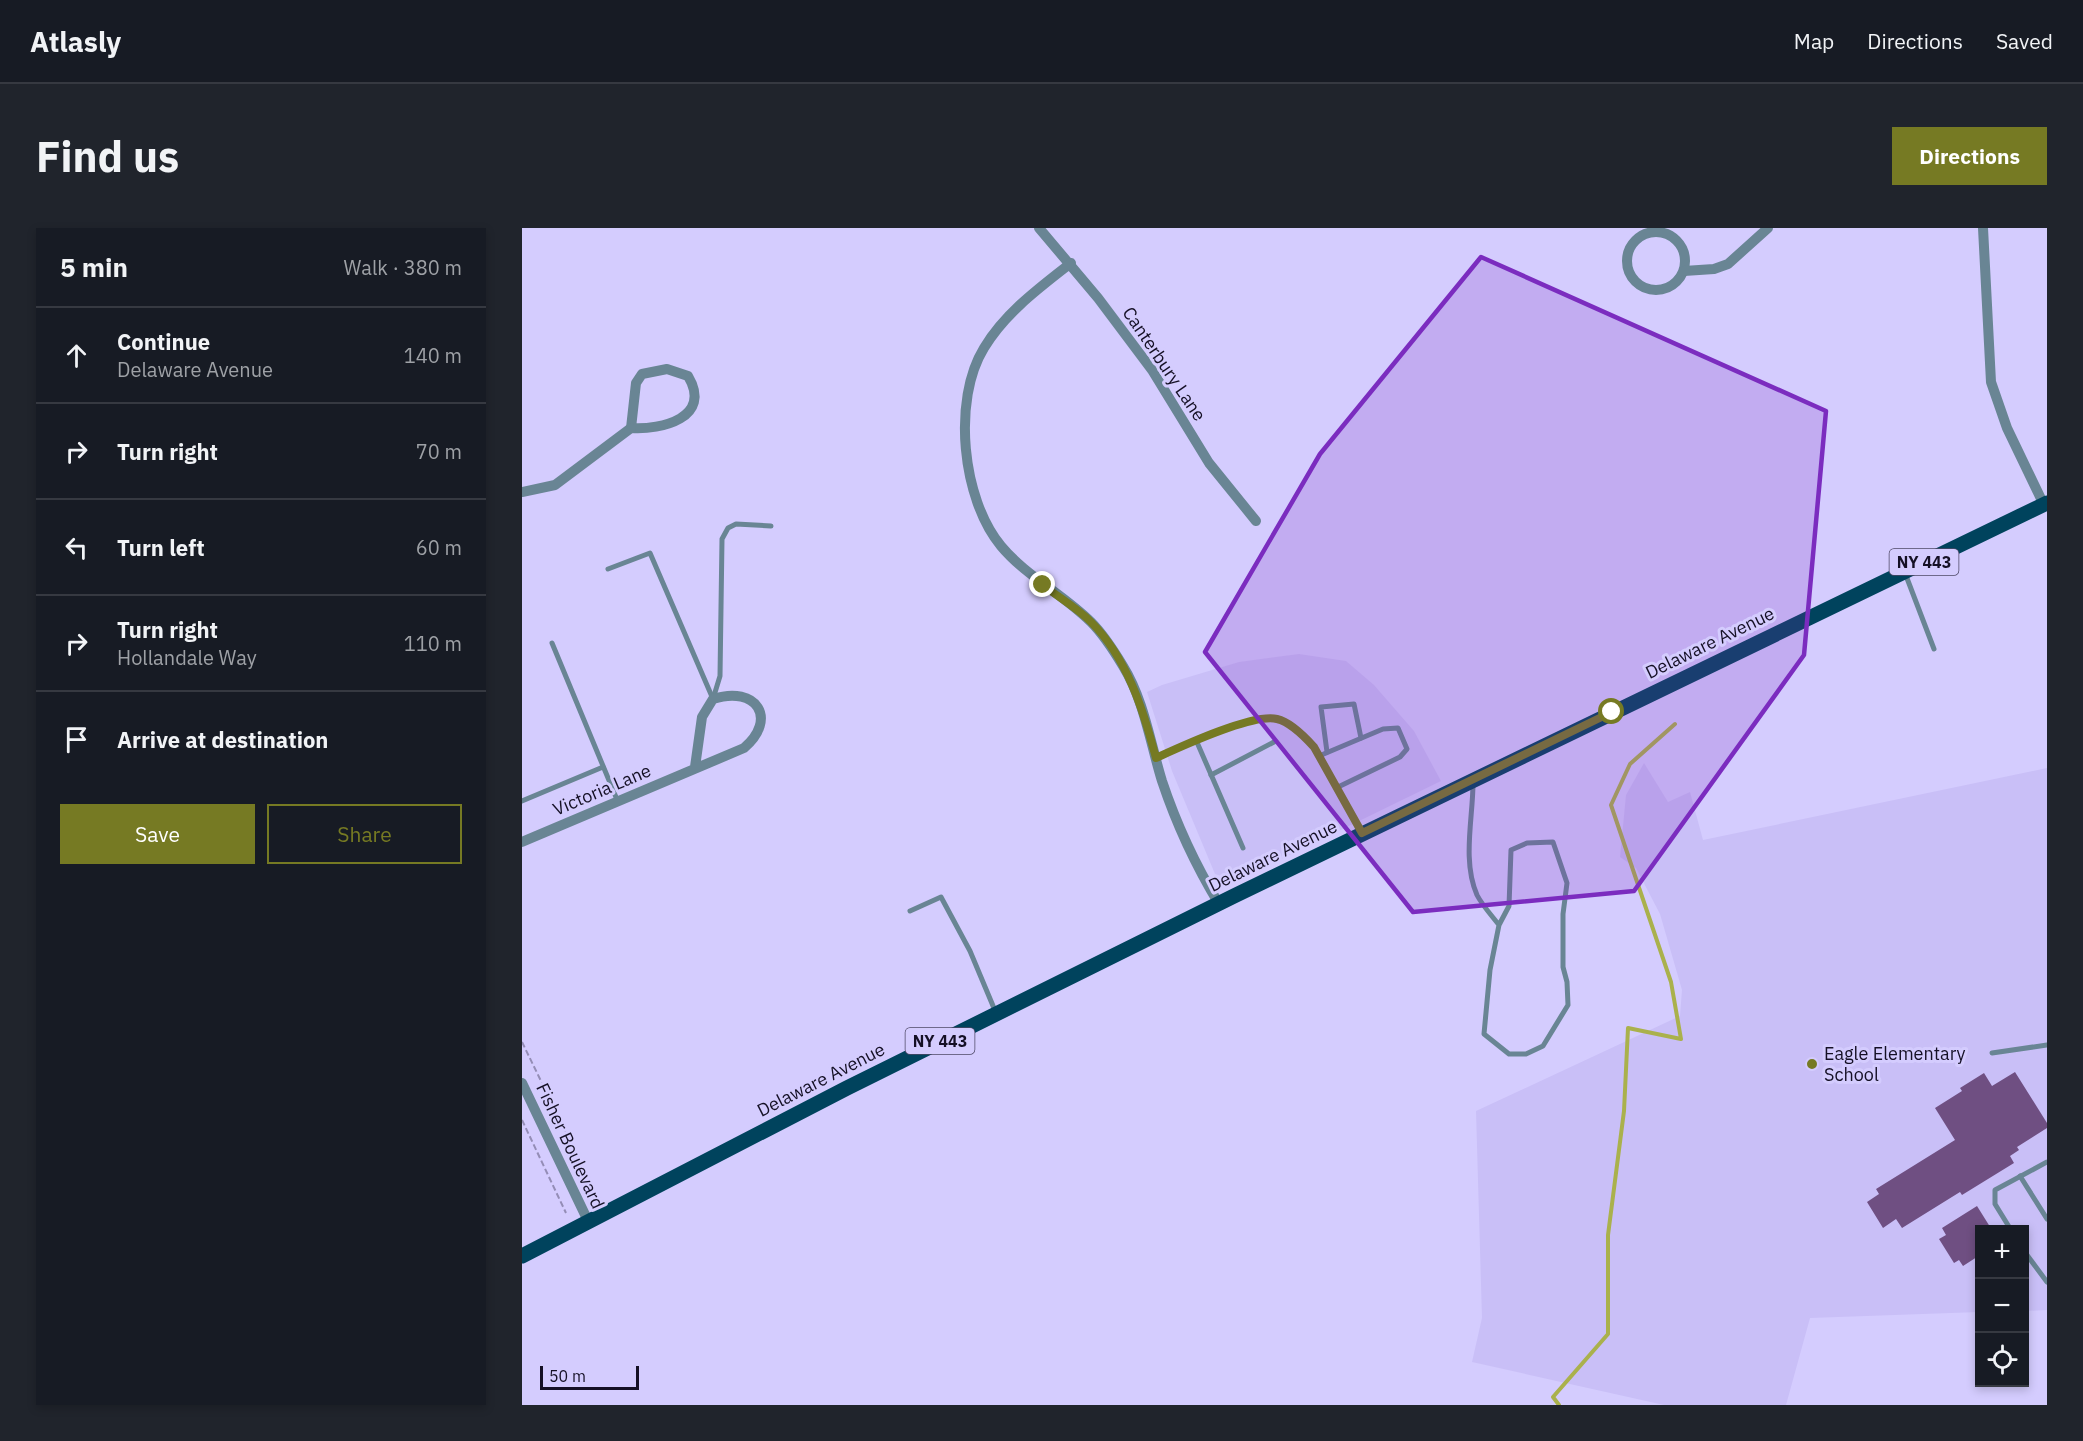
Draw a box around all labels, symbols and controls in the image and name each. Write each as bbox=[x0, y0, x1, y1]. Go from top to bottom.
text: Atlasly bbox=[30, 23, 121, 60]
text: Map bbox=[1794, 27, 1834, 55]
text: Directions bbox=[1867, 27, 1963, 55]
text: Saved bbox=[1996, 27, 2053, 55]
button: Directions bbox=[1892, 127, 2047, 185]
text: Find us bbox=[36, 129, 179, 184]
text: 5 min bbox=[60, 250, 128, 284]
text: Walk · 380 m bbox=[344, 254, 462, 281]
street label: Canterbury Lane bbox=[1118, 302, 1211, 425]
text: Continue bbox=[117, 327, 210, 356]
icon: ahead bbox=[60, 339, 93, 372]
text: 140 m bbox=[404, 342, 462, 369]
text: Delaware Avenue bbox=[117, 356, 273, 383]
icon: right bbox=[60, 435, 93, 468]
text: Turn right bbox=[117, 437, 218, 466]
text: 70 m bbox=[416, 438, 462, 465]
icon: left bbox=[60, 531, 93, 564]
text: Turn left bbox=[117, 533, 205, 562]
text: 60 m bbox=[416, 534, 462, 561]
road number: NY 443 bbox=[1890, 549, 1958, 575]
route end bbox=[1029, 571, 1055, 597]
street label: Delaware Avenue bbox=[1642, 601, 1778, 684]
text: Turn right bbox=[117, 615, 218, 644]
icon: right bbox=[60, 627, 93, 660]
text: 110 m bbox=[404, 630, 462, 657]
text: Hollandale Way bbox=[117, 644, 257, 671]
route start bbox=[1598, 698, 1624, 724]
icon: arrive bbox=[60, 723, 93, 756]
text: Arrive at destination bbox=[117, 725, 328, 754]
street label: Victoria Lane bbox=[549, 758, 655, 821]
button: Save bbox=[60, 804, 255, 864]
button: Share bbox=[267, 804, 462, 864]
street label: Delaware Avenue bbox=[1205, 814, 1341, 897]
road number: NY 443 bbox=[906, 1028, 974, 1054]
street label: Delaware Avenue bbox=[753, 1037, 889, 1122]
place label: Eagle Elementary School bbox=[1824, 1042, 1965, 1086]
marker: Eagle Elementary School bbox=[1805, 1057, 1819, 1071]
street label: Fisher Boulevard bbox=[531, 1079, 610, 1212]
map controls bbox=[1975, 1225, 2029, 1387]
button: + bbox=[1975, 1225, 2029, 1279]
button: − bbox=[1975, 1279, 2029, 1333]
button: locate bbox=[1975, 1333, 2029, 1387]
scale bar bbox=[540, 1363, 639, 1390]
text: 50 m bbox=[549, 1366, 586, 1386]

